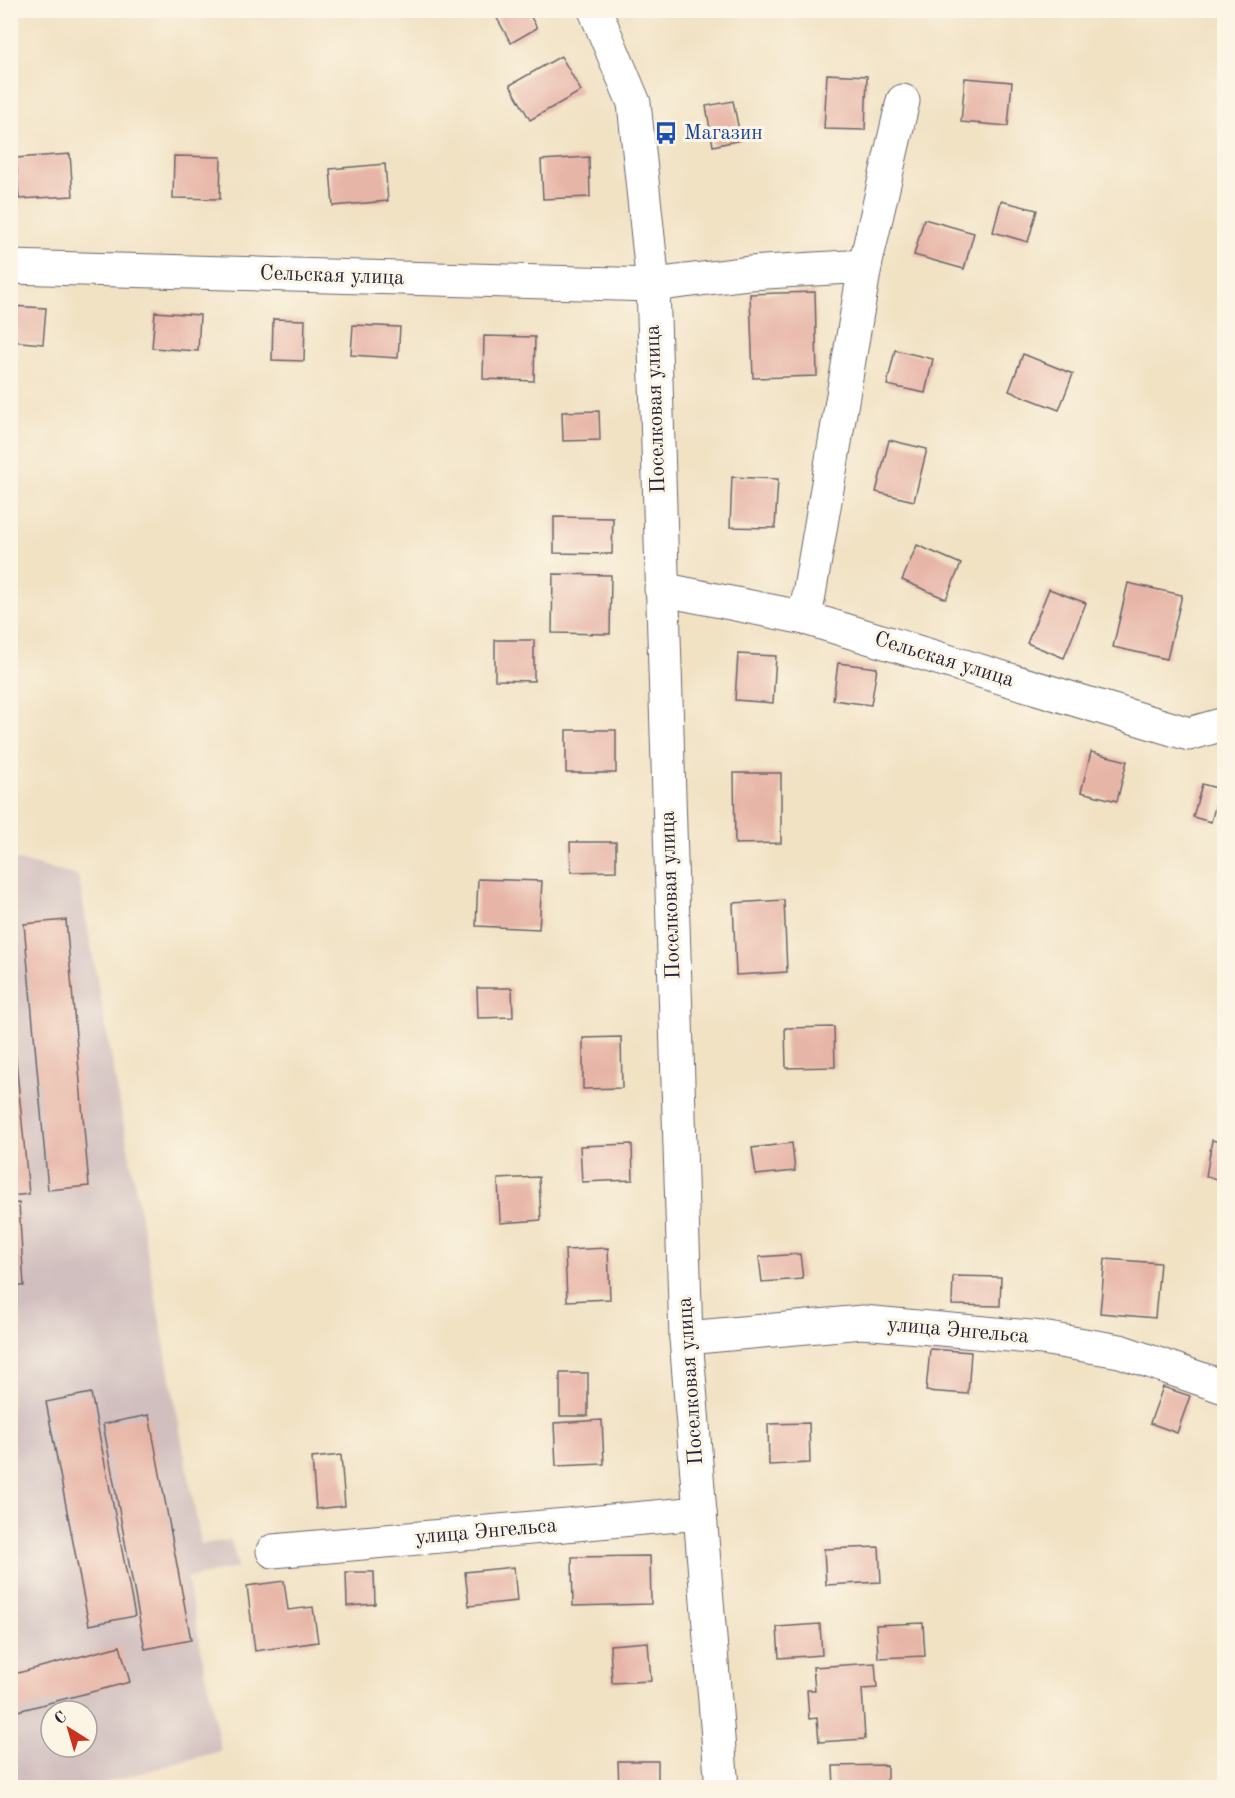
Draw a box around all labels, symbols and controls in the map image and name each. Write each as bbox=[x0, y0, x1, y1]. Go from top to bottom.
bus stop icon: Магазин bbox=[653, 120, 679, 146]
place label: Магазин bbox=[684, 123, 763, 144]
street label: Сельская улица bbox=[259, 263, 405, 289]
street label: Поселковая улица bbox=[643, 325, 669, 493]
street label: Сельская улица bbox=[872, 629, 1016, 691]
street label: Поселковая улица bbox=[658, 811, 684, 979]
street label: Поселковая улица bbox=[675, 1296, 707, 1466]
street label: улица Энгельса bbox=[886, 1314, 1030, 1348]
street label: улица Энгельса bbox=[414, 1515, 558, 1549]
north arrow bbox=[39, 1699, 99, 1759]
text: С bbox=[52, 1709, 70, 1728]

